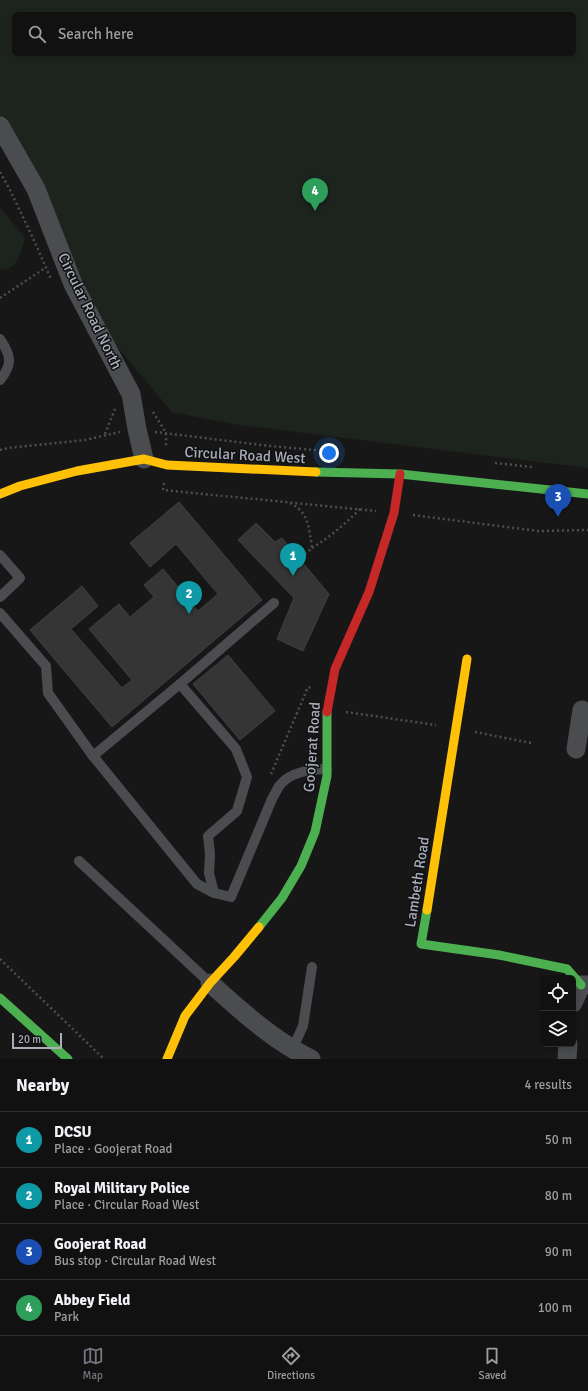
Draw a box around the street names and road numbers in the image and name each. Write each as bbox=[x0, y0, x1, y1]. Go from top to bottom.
street label: Circular Road North bbox=[54, 250, 126, 372]
street label: Circular Road West bbox=[184, 443, 306, 467]
street label: Goojerat Road bbox=[300, 701, 324, 793]
street label: Lambeth Road bbox=[401, 835, 433, 929]

